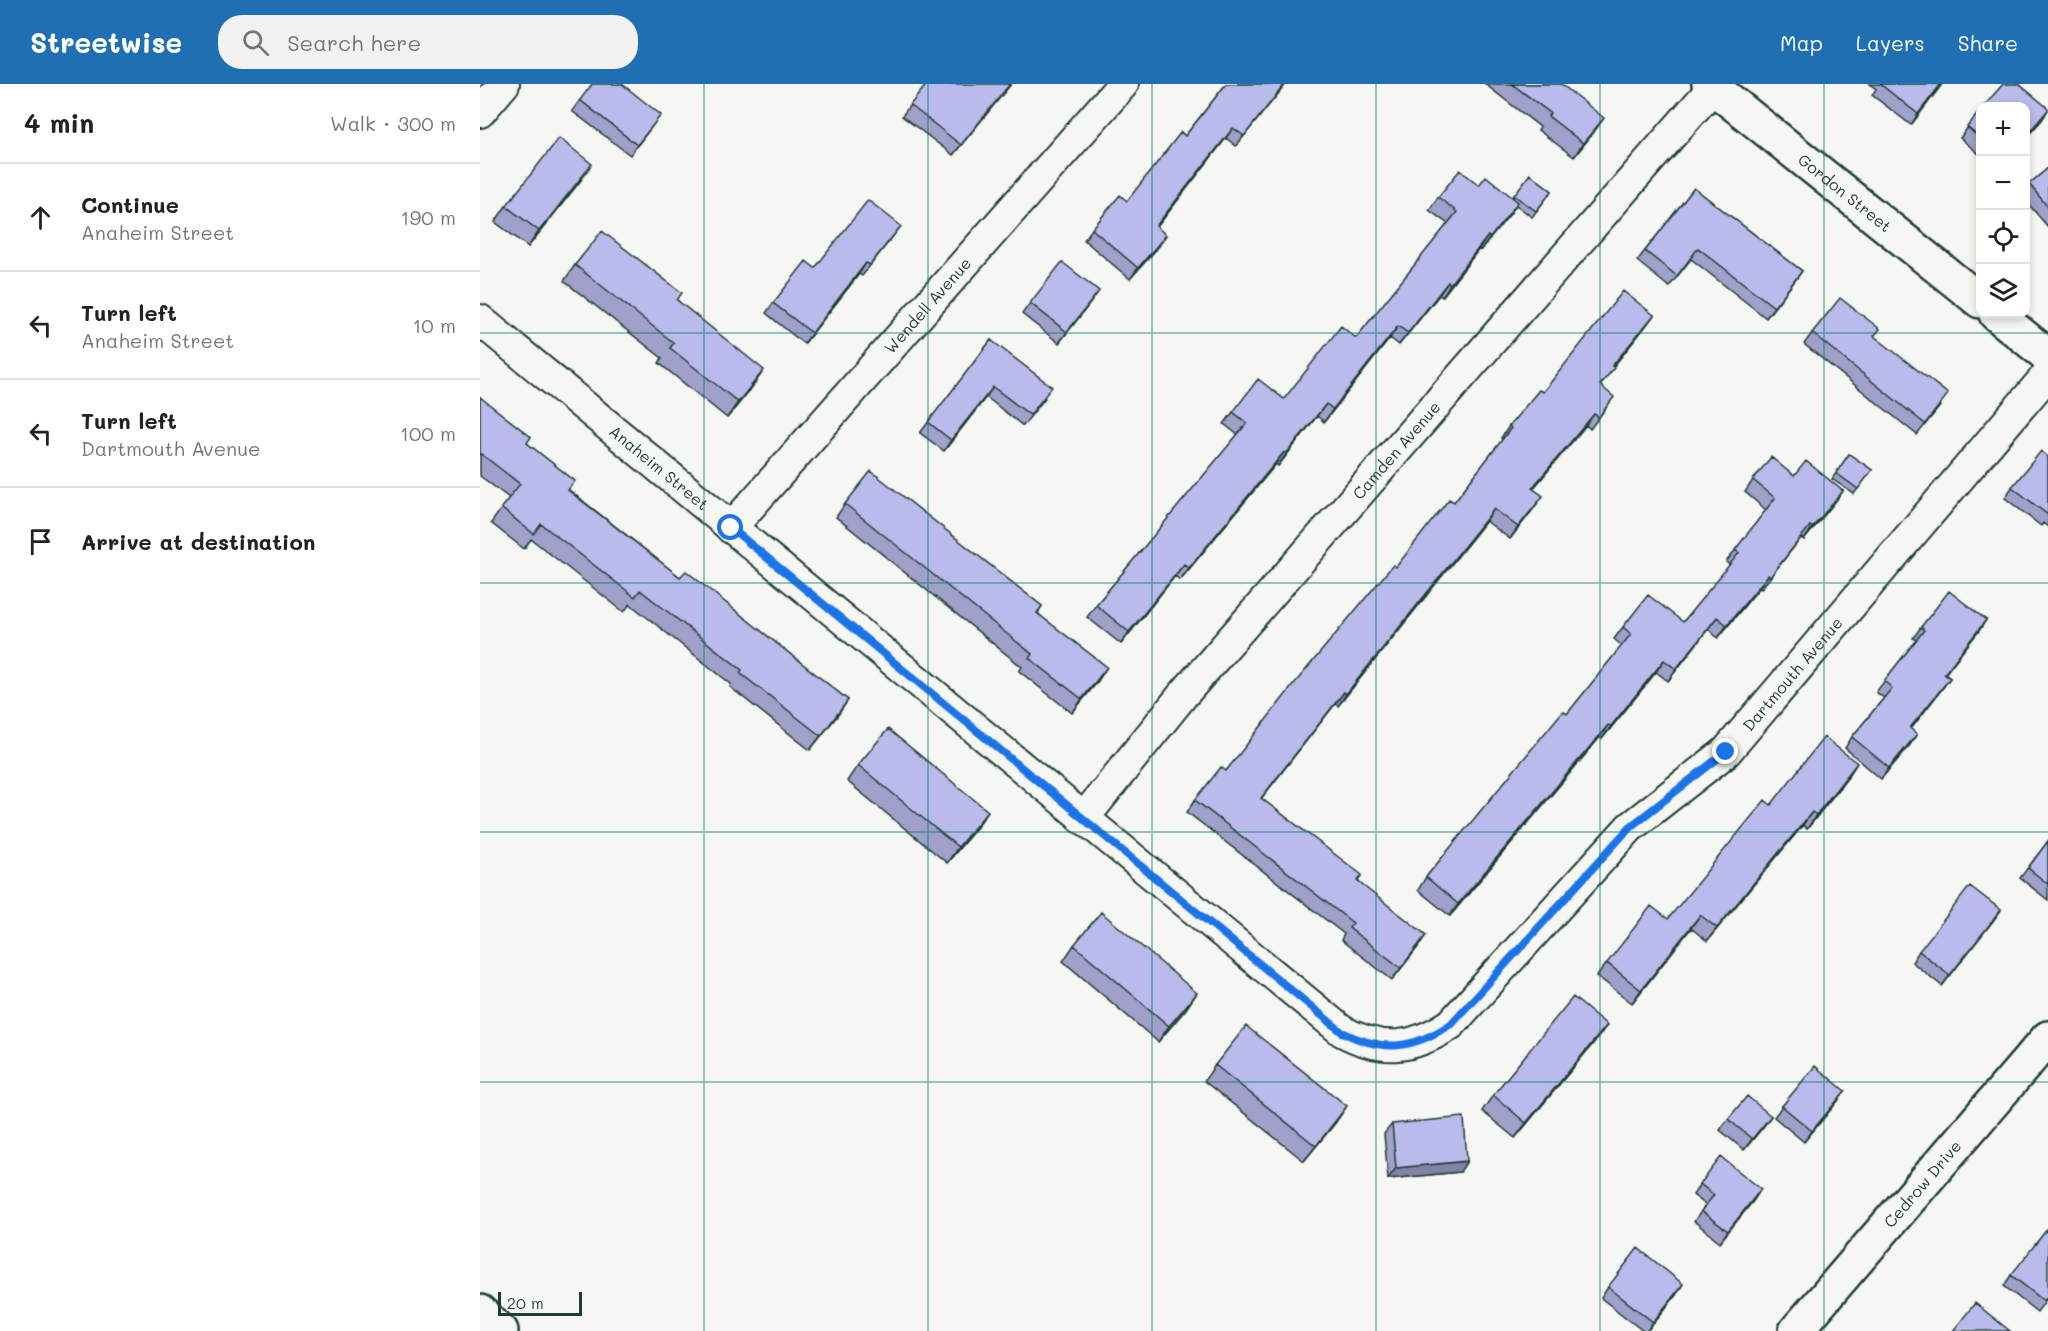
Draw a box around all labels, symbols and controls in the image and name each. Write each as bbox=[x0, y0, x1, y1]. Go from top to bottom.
search box bbox=[218, 15, 638, 69]
text: Streetwise bbox=[30, 24, 182, 60]
icon: search bbox=[239, 26, 272, 59]
text: Search here bbox=[287, 28, 421, 57]
text: Map bbox=[1780, 29, 1823, 56]
text: Layers bbox=[1856, 29, 1925, 56]
text: Share bbox=[1958, 29, 2018, 56]
map controls bbox=[1976, 102, 2030, 318]
button: + bbox=[1976, 102, 2030, 156]
text: 4 min bbox=[24, 106, 94, 140]
text: Walk · 300 m bbox=[330, 110, 456, 136]
street label: Gordon Street bbox=[1794, 149, 1896, 236]
button: − bbox=[1976, 156, 2030, 210]
text: Continue bbox=[81, 190, 179, 219]
icon: ahead bbox=[24, 201, 57, 234]
text: 190 m bbox=[401, 204, 456, 230]
button: locate bbox=[1976, 210, 2030, 264]
text: Anaheim Street bbox=[81, 219, 234, 245]
street label: Wendell Avenue bbox=[879, 253, 975, 358]
button: layers bbox=[1976, 264, 2030, 318]
text: Turn left bbox=[81, 298, 177, 327]
icon: left bbox=[24, 309, 57, 342]
text: 10 m bbox=[412, 312, 456, 338]
text: Anaheim Street bbox=[81, 327, 234, 353]
street label: Camden Avenue bbox=[1347, 396, 1445, 503]
text: Turn left bbox=[81, 406, 177, 435]
icon: left bbox=[24, 417, 57, 450]
text: 100 m bbox=[400, 420, 456, 446]
street label: Anaheim Street bbox=[605, 420, 713, 514]
text: Dartmouth Avenue bbox=[81, 435, 260, 461]
route start bbox=[717, 514, 743, 540]
icon: arrive bbox=[24, 525, 57, 558]
text: Arrive at destination bbox=[81, 527, 316, 556]
street label: Dartmouth Avenue bbox=[1737, 612, 1847, 735]
route end bbox=[1712, 738, 1738, 764]
street label: Cedrow Drive bbox=[1879, 1135, 1966, 1232]
scale bar bbox=[498, 1289, 582, 1316]
text: 20 m bbox=[507, 1292, 544, 1313]

